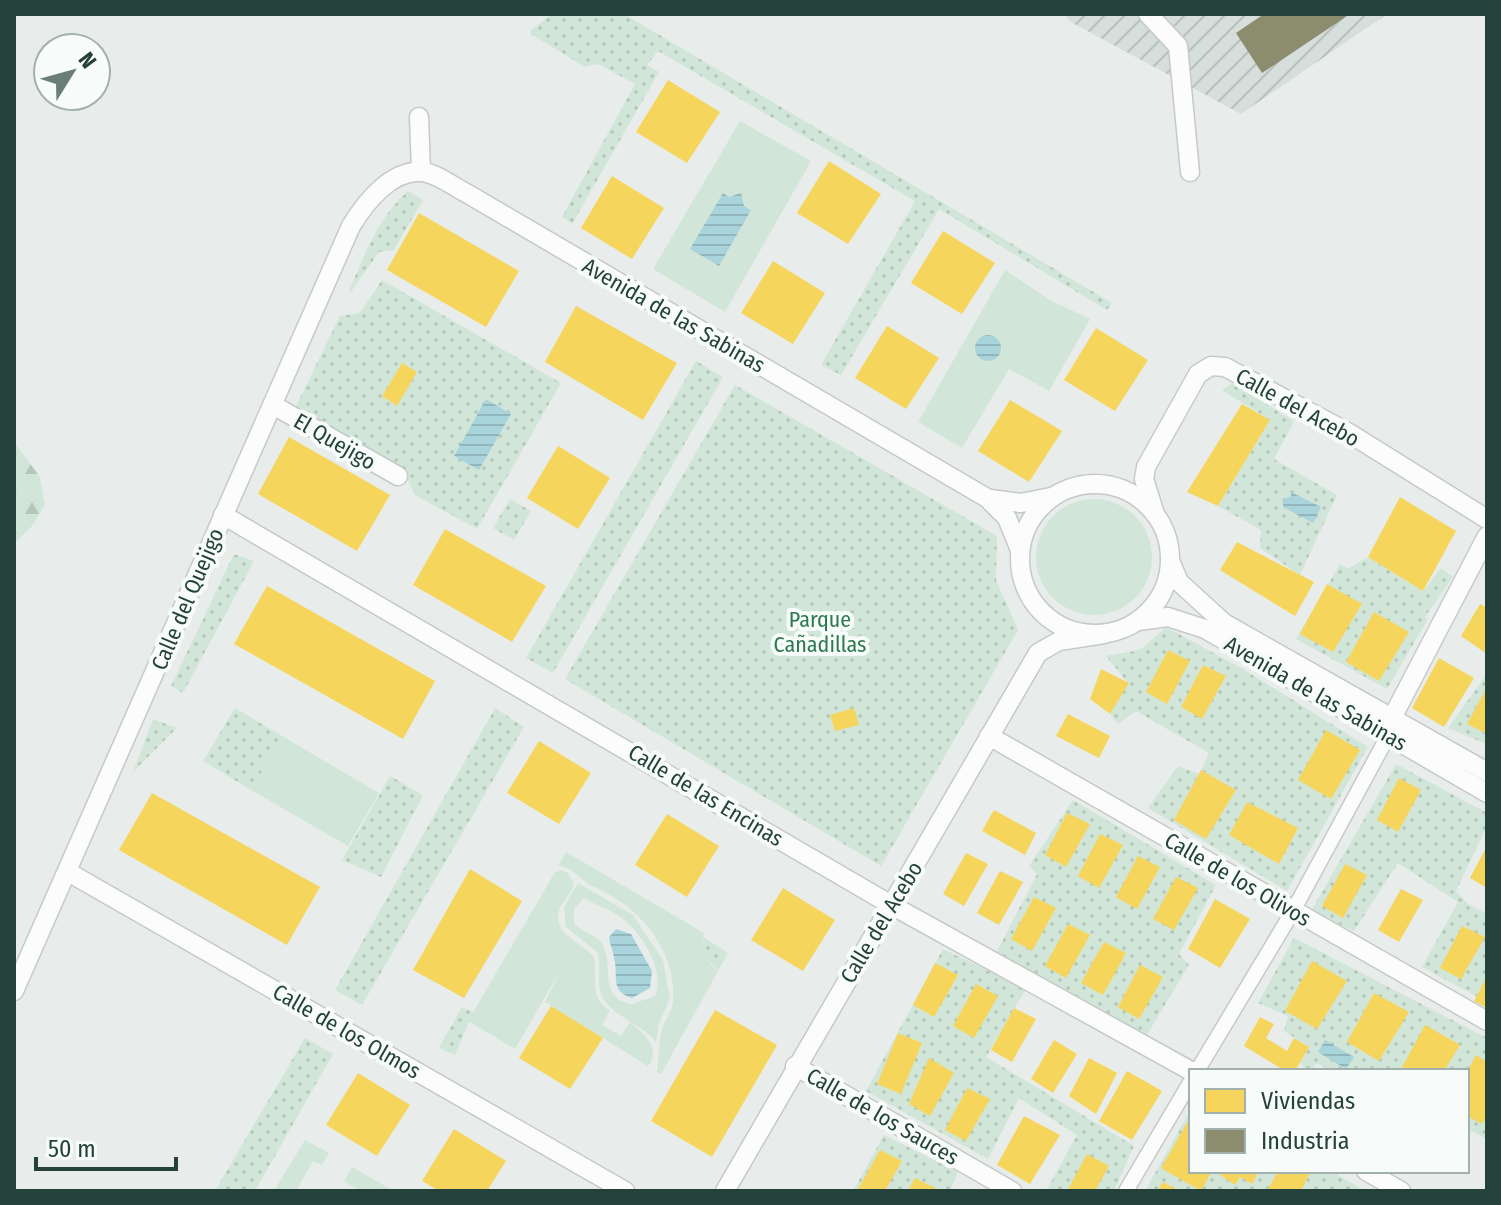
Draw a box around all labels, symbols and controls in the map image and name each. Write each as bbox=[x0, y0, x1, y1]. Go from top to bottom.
north arrow bbox=[32, 32, 112, 112]
text: N bbox=[73, 47, 102, 74]
street label: Avenida de las Sabinas bbox=[578, 252, 770, 379]
street label: Calle del Acebo bbox=[1231, 362, 1364, 453]
street label: El Quejigo bbox=[289, 407, 380, 476]
street label: Calle del Quejigo bbox=[145, 524, 229, 674]
park label: Parque Cañadillas bbox=[774, 606, 866, 658]
street label: Avenida de las Sabinas bbox=[1220, 630, 1412, 757]
street label: Calle de las Encinas bbox=[623, 739, 788, 852]
street label: Calle de los Olivos bbox=[1160, 827, 1316, 932]
street label: Calle del Acebo bbox=[834, 856, 928, 988]
street label: Calle de los Olmos bbox=[268, 978, 425, 1085]
street label: Calle de los Sauces bbox=[802, 1062, 964, 1171]
legend bbox=[1189, 1069, 1469, 1173]
text: Viviendas bbox=[1261, 1087, 1355, 1115]
scale bar bbox=[36, 1121, 176, 1171]
text: Industria bbox=[1261, 1127, 1350, 1155]
text: 50 m bbox=[48, 1135, 96, 1163]

